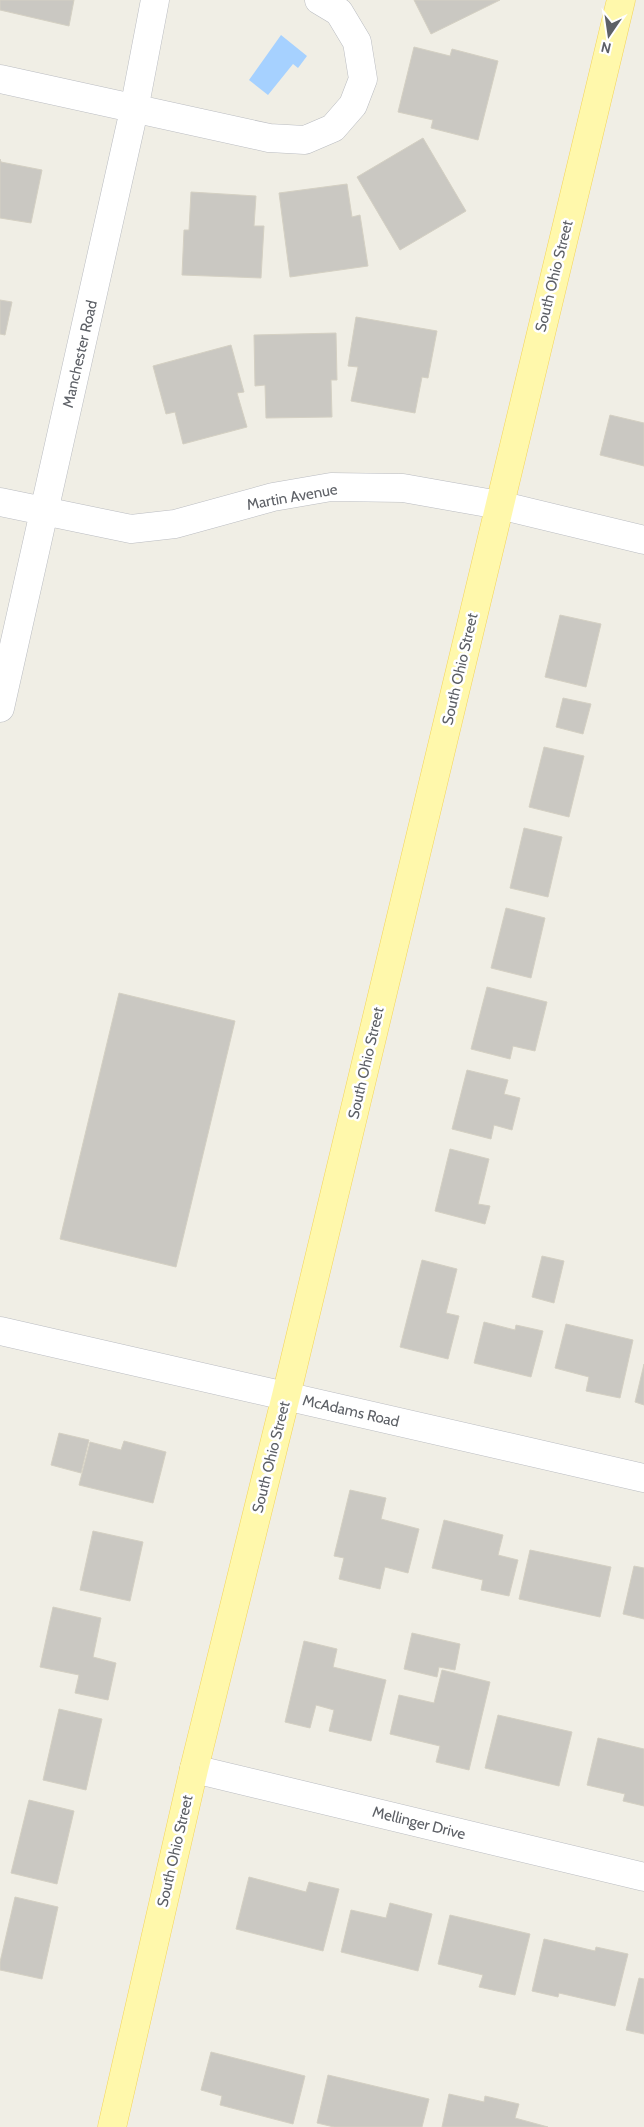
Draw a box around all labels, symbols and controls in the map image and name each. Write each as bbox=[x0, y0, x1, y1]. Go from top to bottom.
north arrow bbox=[584, 10, 634, 60]
text: N bbox=[599, 38, 613, 58]
street label: South Ohio Street bbox=[531, 218, 577, 334]
street label: Manchester Road bbox=[59, 298, 101, 410]
street label: Martin Avenue bbox=[245, 480, 339, 514]
street label: South Ohio Street bbox=[438, 611, 482, 727]
street label: South Ohio Street bbox=[344, 1005, 388, 1121]
street label: McAdams Road bbox=[301, 1391, 401, 1431]
street label: South Ohio Street bbox=[248, 1399, 294, 1515]
street label: South Ohio Street bbox=[153, 1793, 197, 1909]
street label: Mellinger Drive bbox=[371, 1803, 468, 1843]

